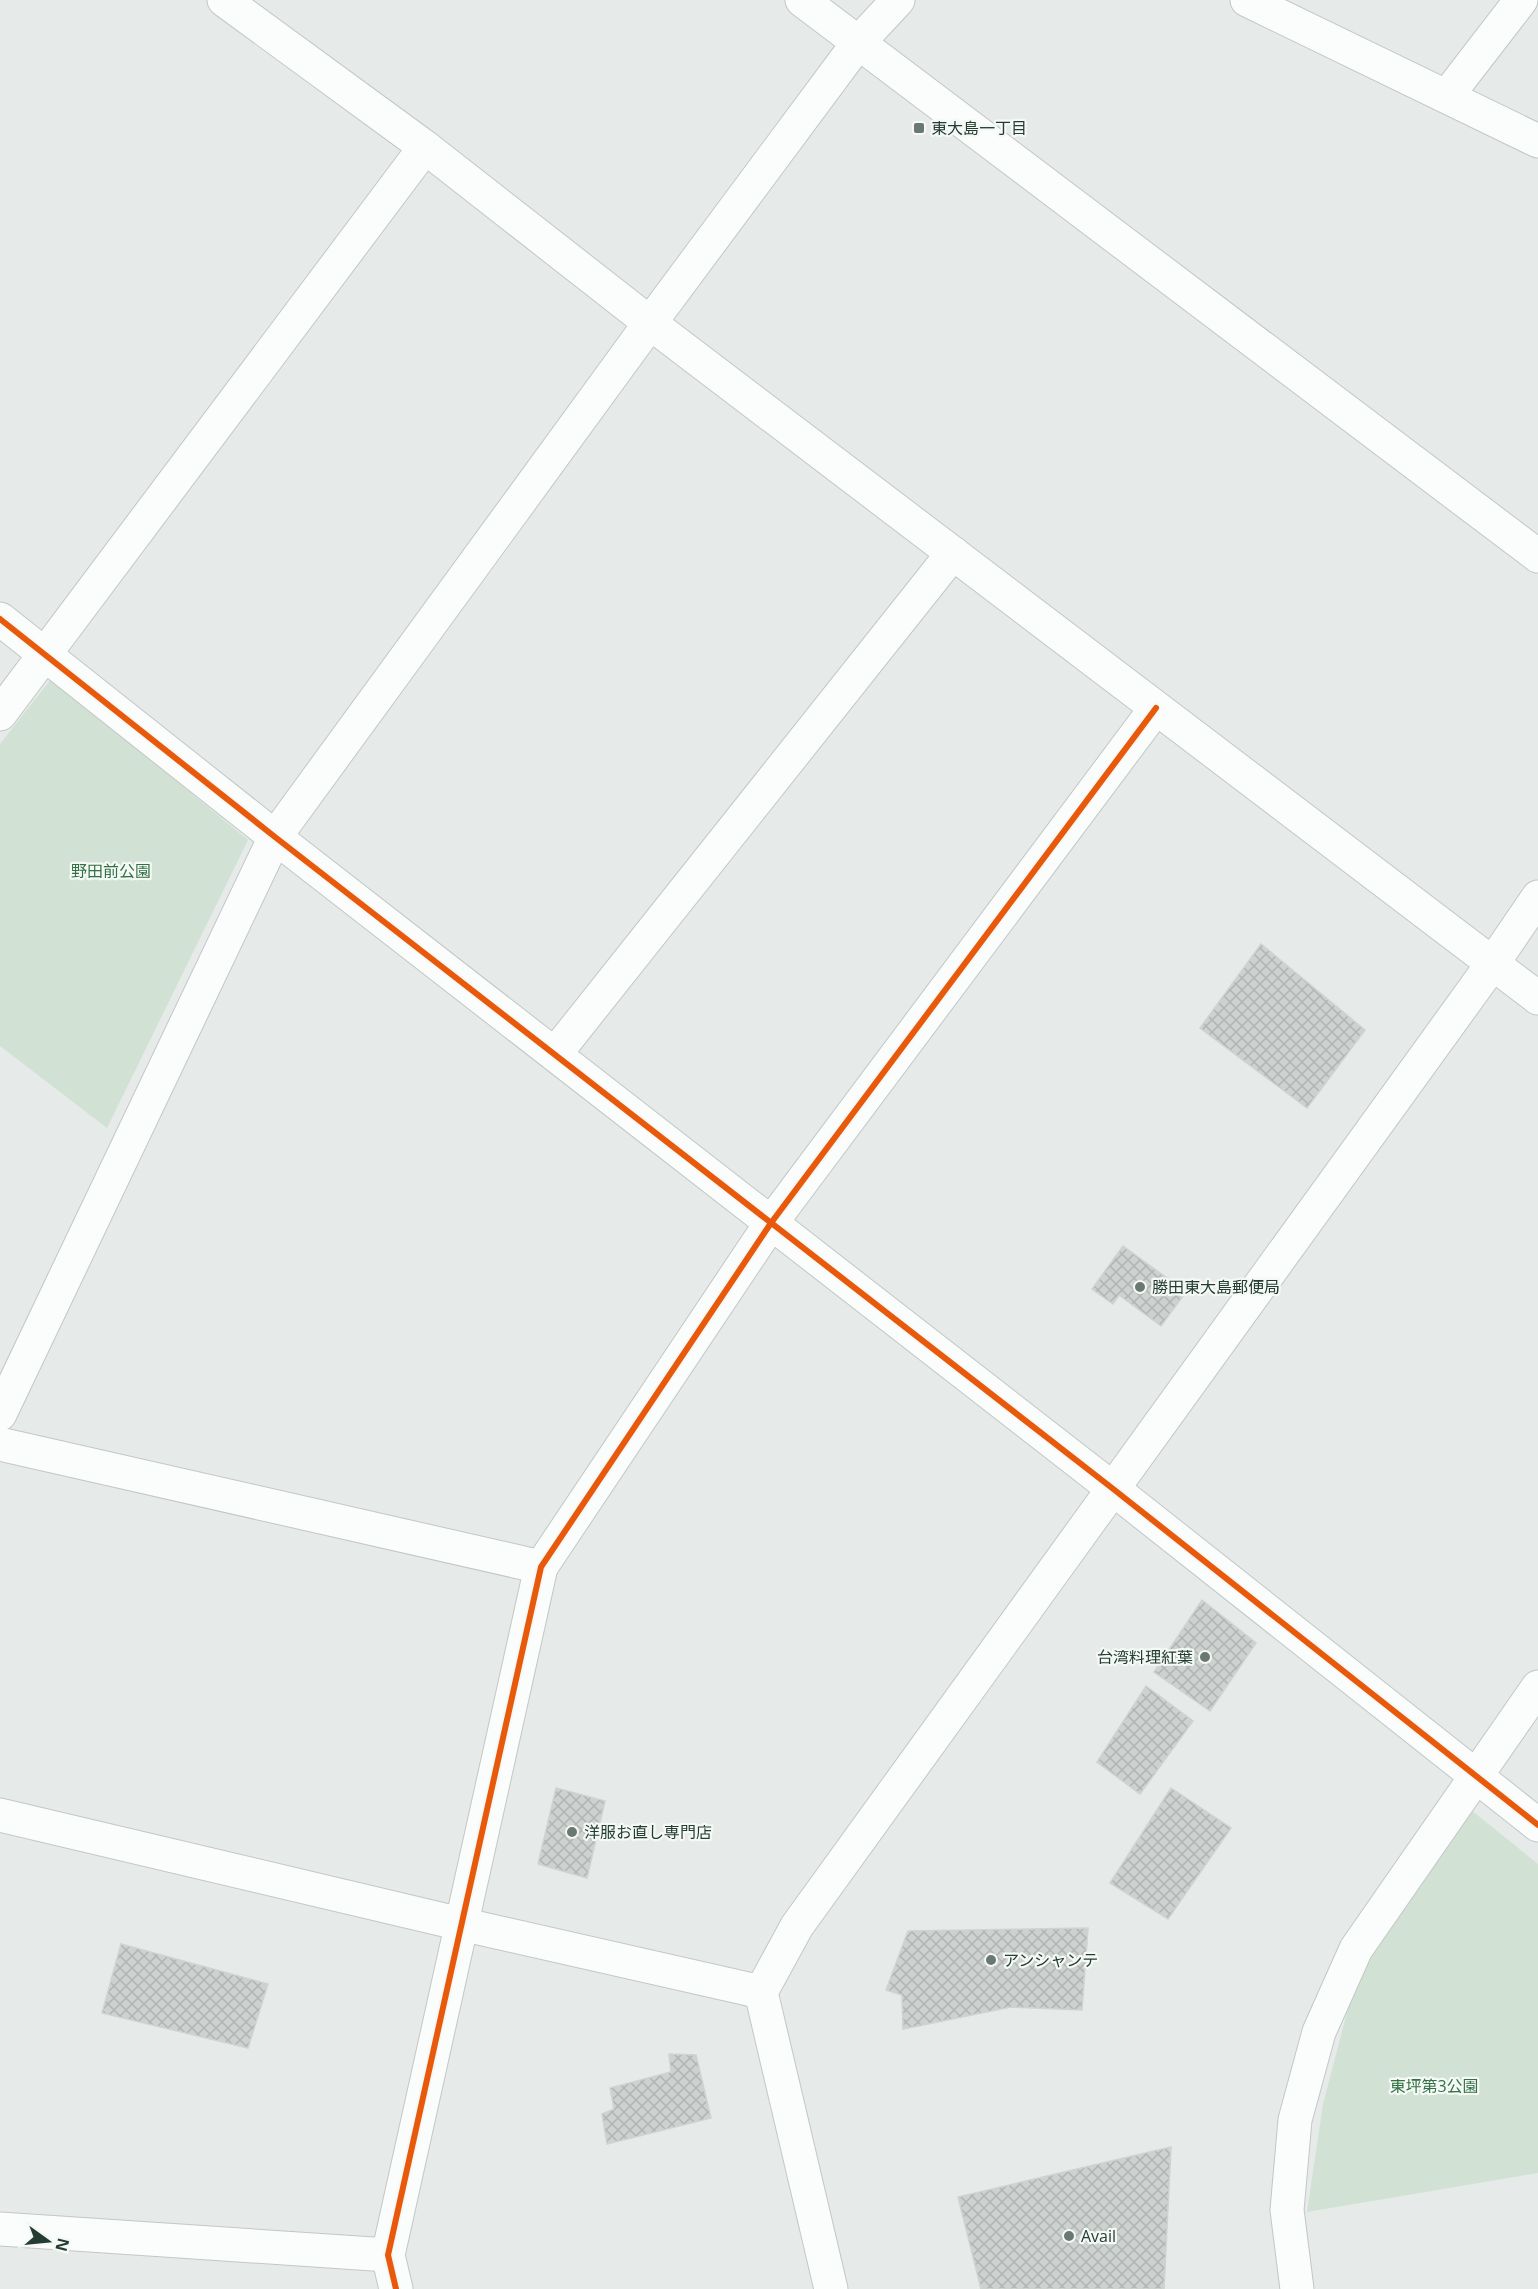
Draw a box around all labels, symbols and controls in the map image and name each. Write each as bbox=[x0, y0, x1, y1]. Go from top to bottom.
place label: 東大島一丁目 bbox=[931, 117, 1027, 139]
marker: 東大島一丁目 bbox=[912, 121, 926, 135]
park label: 野田前公園 bbox=[71, 860, 151, 882]
place label: 勝田東大島郵便局 bbox=[1152, 1276, 1280, 1298]
marker: 勝田東大島郵便局 bbox=[1133, 1280, 1147, 1294]
place label: 台湾料理紅葉 bbox=[1097, 1646, 1193, 1668]
marker: 台湾料理紅葉 bbox=[1198, 1650, 1212, 1664]
place label: 洋服お直し専門店 bbox=[584, 1821, 712, 1843]
marker: 洋服お直し専門店 bbox=[565, 1825, 579, 1839]
place label: アンシャンテ bbox=[1003, 1949, 1098, 1971]
marker: アンシャンテ bbox=[984, 1953, 998, 1967]
park label: 東坪第3公園 bbox=[1389, 2075, 1479, 2097]
north arrow bbox=[18, 2211, 78, 2271]
place label: Avail bbox=[1081, 2225, 1116, 2247]
marker: Avail bbox=[1062, 2229, 1076, 2243]
text: N bbox=[50, 2236, 75, 2254]

